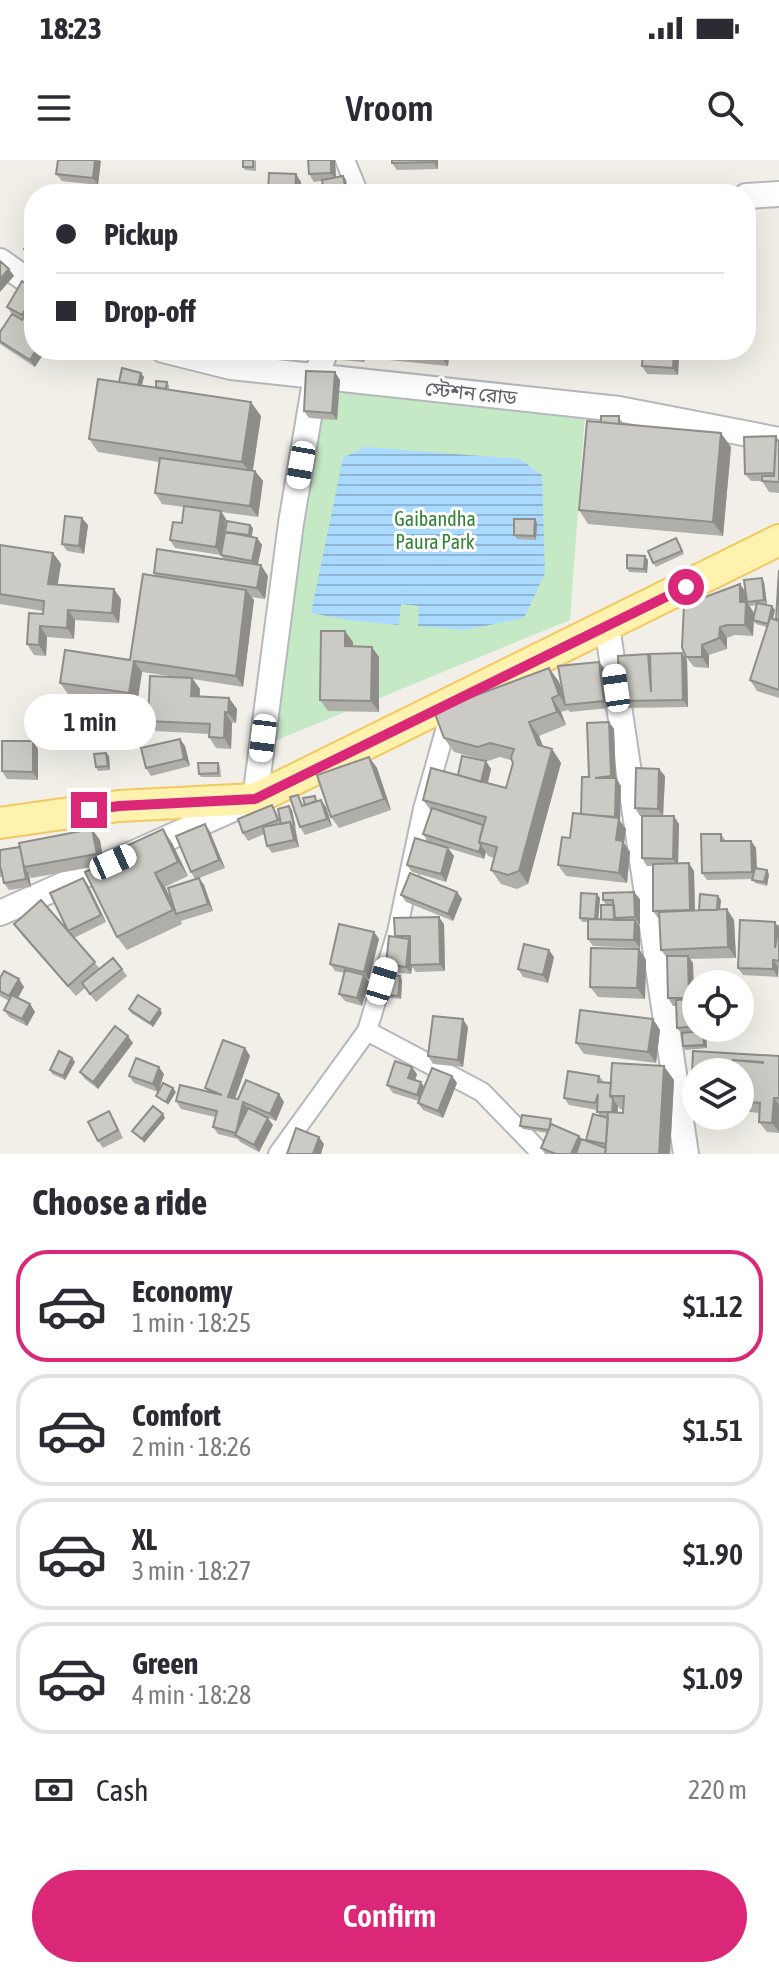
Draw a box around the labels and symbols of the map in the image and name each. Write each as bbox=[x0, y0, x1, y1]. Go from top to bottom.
street label: স্টেশন রোড bbox=[424, 376, 519, 409]
car bbox=[285, 439, 317, 491]
park label: Gaibandha Paura Park bbox=[394, 507, 476, 553]
route start bbox=[668, 569, 704, 605]
car bbox=[601, 663, 631, 713]
callout: 1 min bbox=[23, 694, 155, 750]
car bbox=[248, 713, 278, 763]
route end bbox=[71, 792, 107, 828]
car bbox=[86, 841, 140, 883]
car bbox=[364, 955, 400, 1007]

